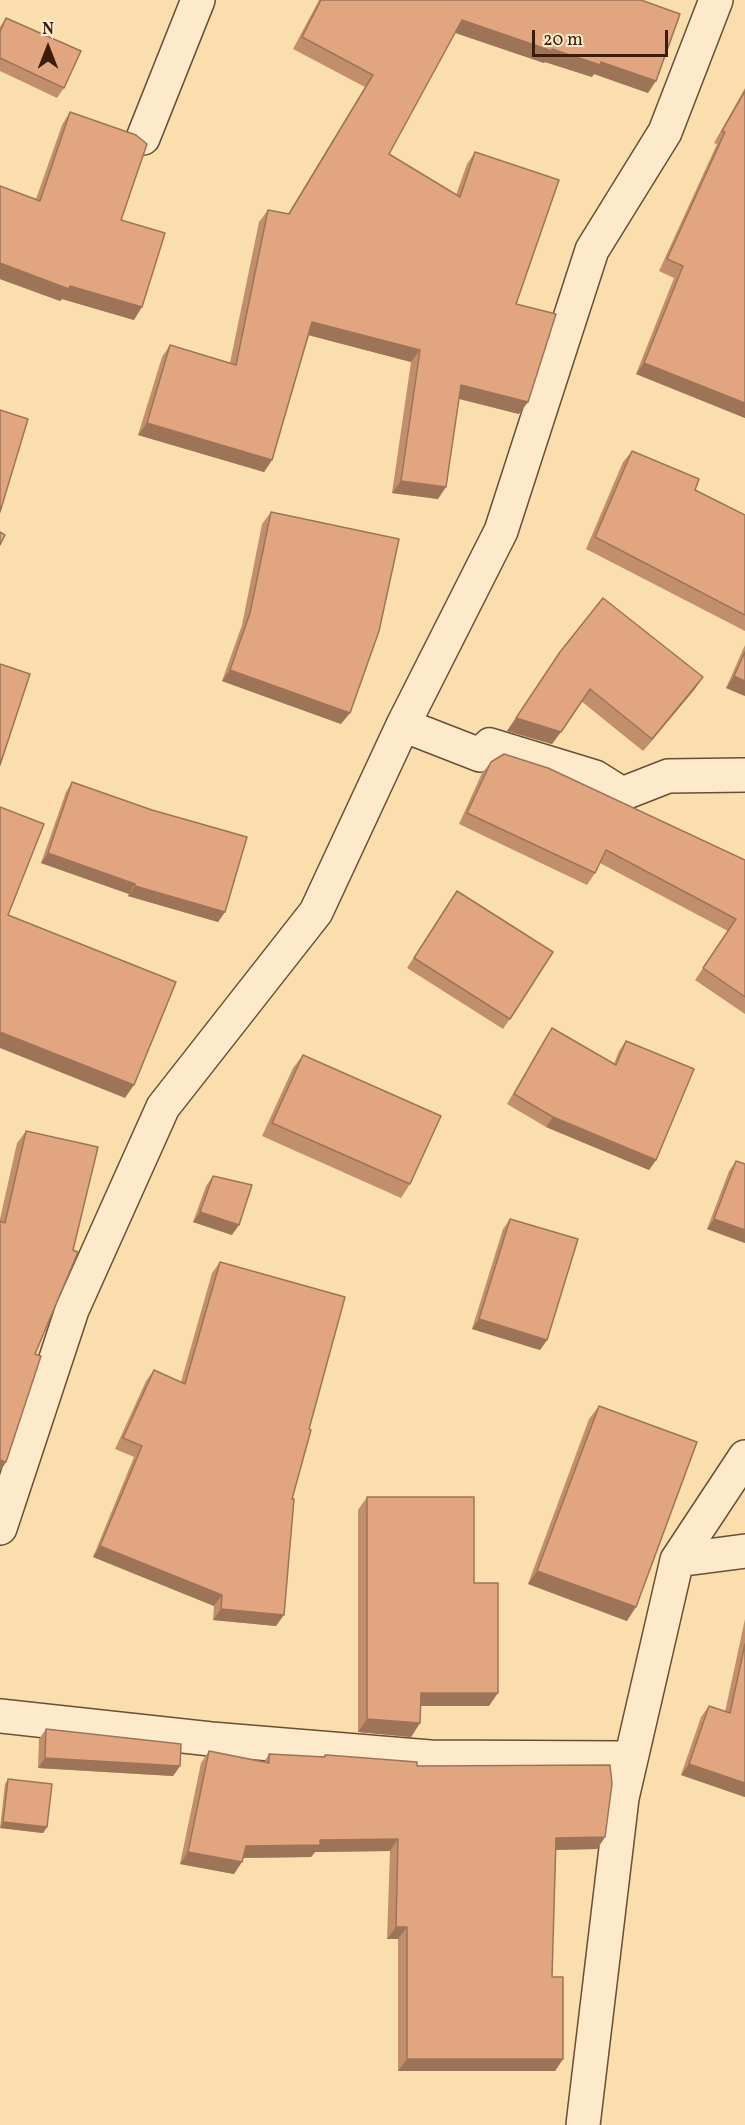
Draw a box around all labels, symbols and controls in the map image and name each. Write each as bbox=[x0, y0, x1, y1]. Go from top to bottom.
north arrow bbox=[18, 18, 78, 78]
scale bar bbox=[535, 18, 672, 56]
text: N bbox=[42, 19, 54, 41]
text: 20 m bbox=[543, 28, 583, 53]

